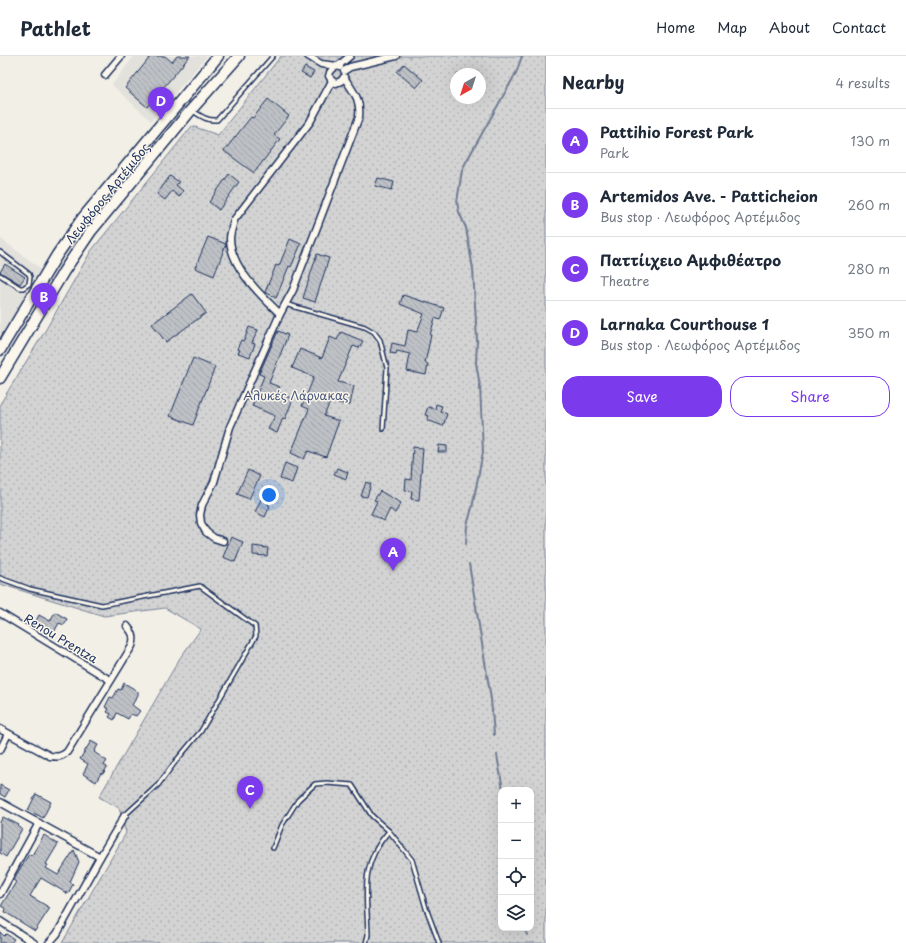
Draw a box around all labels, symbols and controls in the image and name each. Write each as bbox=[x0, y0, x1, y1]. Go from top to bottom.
text: Pathlet bbox=[20, 14, 91, 42]
text: Home bbox=[656, 17, 695, 38]
text: Map bbox=[717, 17, 747, 38]
text: About bbox=[769, 17, 810, 38]
text: Contact bbox=[832, 17, 886, 38]
north arrow bbox=[450, 68, 486, 104]
text: Nearby bbox=[562, 69, 624, 95]
text: 4 results bbox=[836, 73, 890, 92]
pin: D bbox=[148, 87, 174, 120]
text: Pattihio Forest Park bbox=[600, 120, 754, 143]
text: A bbox=[570, 131, 580, 150]
text: 130 m bbox=[851, 131, 890, 150]
street label: Λεωφόρος Αρτέμιδος bbox=[61, 139, 153, 247]
text: Park bbox=[600, 143, 629, 162]
text: Artemidos Ave. - Patticheion bbox=[600, 184, 818, 207]
text: B bbox=[571, 195, 579, 214]
text: 260 m bbox=[848, 195, 890, 214]
text: Bus stop · Λεωφόρος Αρτέμιδος bbox=[600, 207, 800, 226]
text: Παττίιχειο Αμφιθέατρο bbox=[600, 248, 781, 271]
text: C bbox=[570, 259, 580, 278]
text: 280 m bbox=[848, 259, 890, 278]
text: Theatre bbox=[600, 271, 649, 290]
pin: B bbox=[31, 283, 57, 316]
text: Larnaka Courthouse 1 bbox=[600, 312, 769, 335]
text: D bbox=[570, 323, 580, 342]
text: 350 m bbox=[848, 323, 890, 342]
text: Bus stop · Λεωφόρος Αρτέμιδος bbox=[600, 335, 800, 354]
button: Save bbox=[562, 376, 722, 417]
button: Share bbox=[730, 376, 890, 417]
park label: Αλυκές Λάρνακας bbox=[243, 386, 349, 404]
your location bbox=[259, 485, 279, 505]
pin: A bbox=[380, 538, 406, 571]
street label: Renou Prentza bbox=[21, 609, 102, 667]
pin: C bbox=[237, 776, 263, 809]
map controls bbox=[498, 787, 534, 931]
button: + bbox=[498, 787, 534, 823]
button: − bbox=[498, 823, 534, 859]
button: locate bbox=[498, 859, 534, 895]
button: layers bbox=[498, 895, 534, 931]

